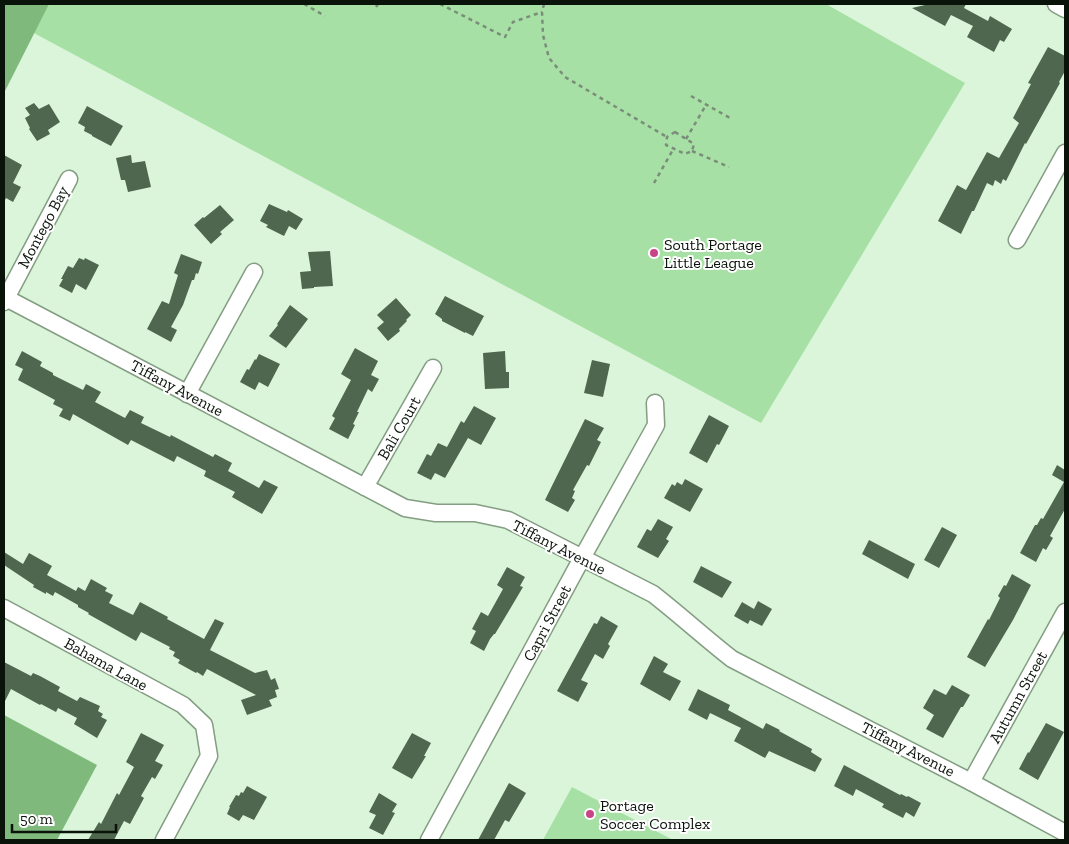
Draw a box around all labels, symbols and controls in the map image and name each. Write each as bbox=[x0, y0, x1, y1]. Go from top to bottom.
street label: Montego Bay bbox=[13, 182, 73, 271]
place label: South Portage Little League bbox=[664, 235, 762, 272]
marker: South Portage Little League bbox=[648, 247, 660, 259]
street label: Tiffany Avenue bbox=[127, 356, 227, 420]
street label: Bali Court bbox=[373, 393, 425, 463]
street label: Tiffany Avenue bbox=[509, 515, 609, 579]
street label: Capri Street bbox=[519, 581, 575, 664]
street label: Bahama Lane bbox=[61, 633, 151, 695]
street label: Autumn Street bbox=[985, 647, 1051, 747]
street label: Tiffany Avenue bbox=[858, 717, 958, 781]
place label: Portage Soccer Complex bbox=[600, 796, 710, 833]
scale bar bbox=[12, 802, 116, 834]
marker: Portage Soccer Complex bbox=[584, 808, 596, 820]
text: 50 m bbox=[20, 810, 53, 828]

